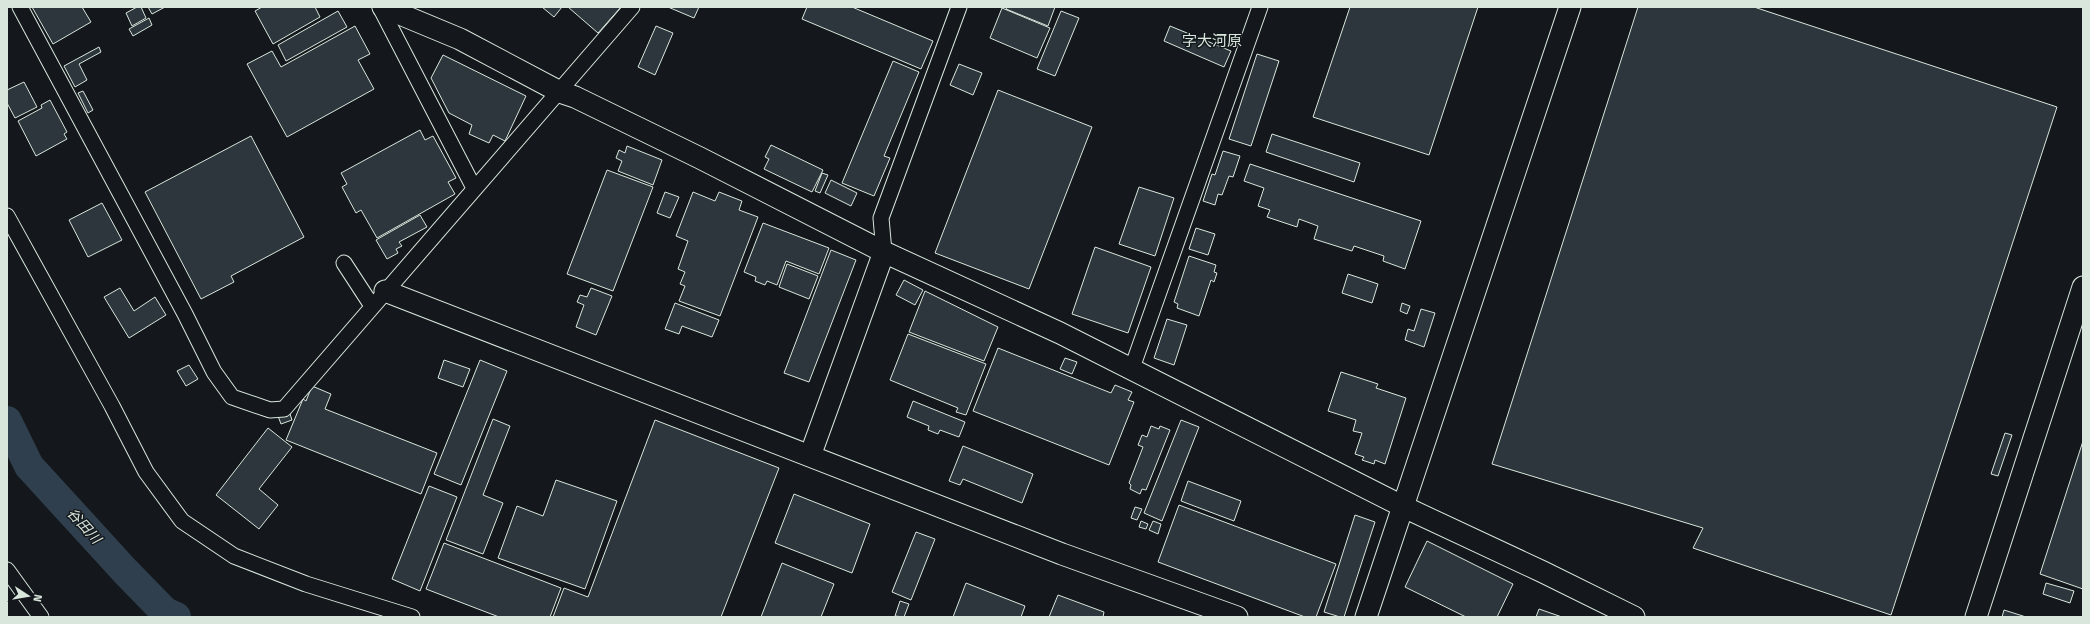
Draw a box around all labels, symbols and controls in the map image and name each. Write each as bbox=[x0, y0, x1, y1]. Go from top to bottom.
district label: 字大河原 bbox=[1182, 32, 1242, 50]
water label: 谷田川 bbox=[64, 505, 106, 549]
north arrow bbox=[8, 576, 48, 616]
text: N bbox=[30, 593, 44, 603]

